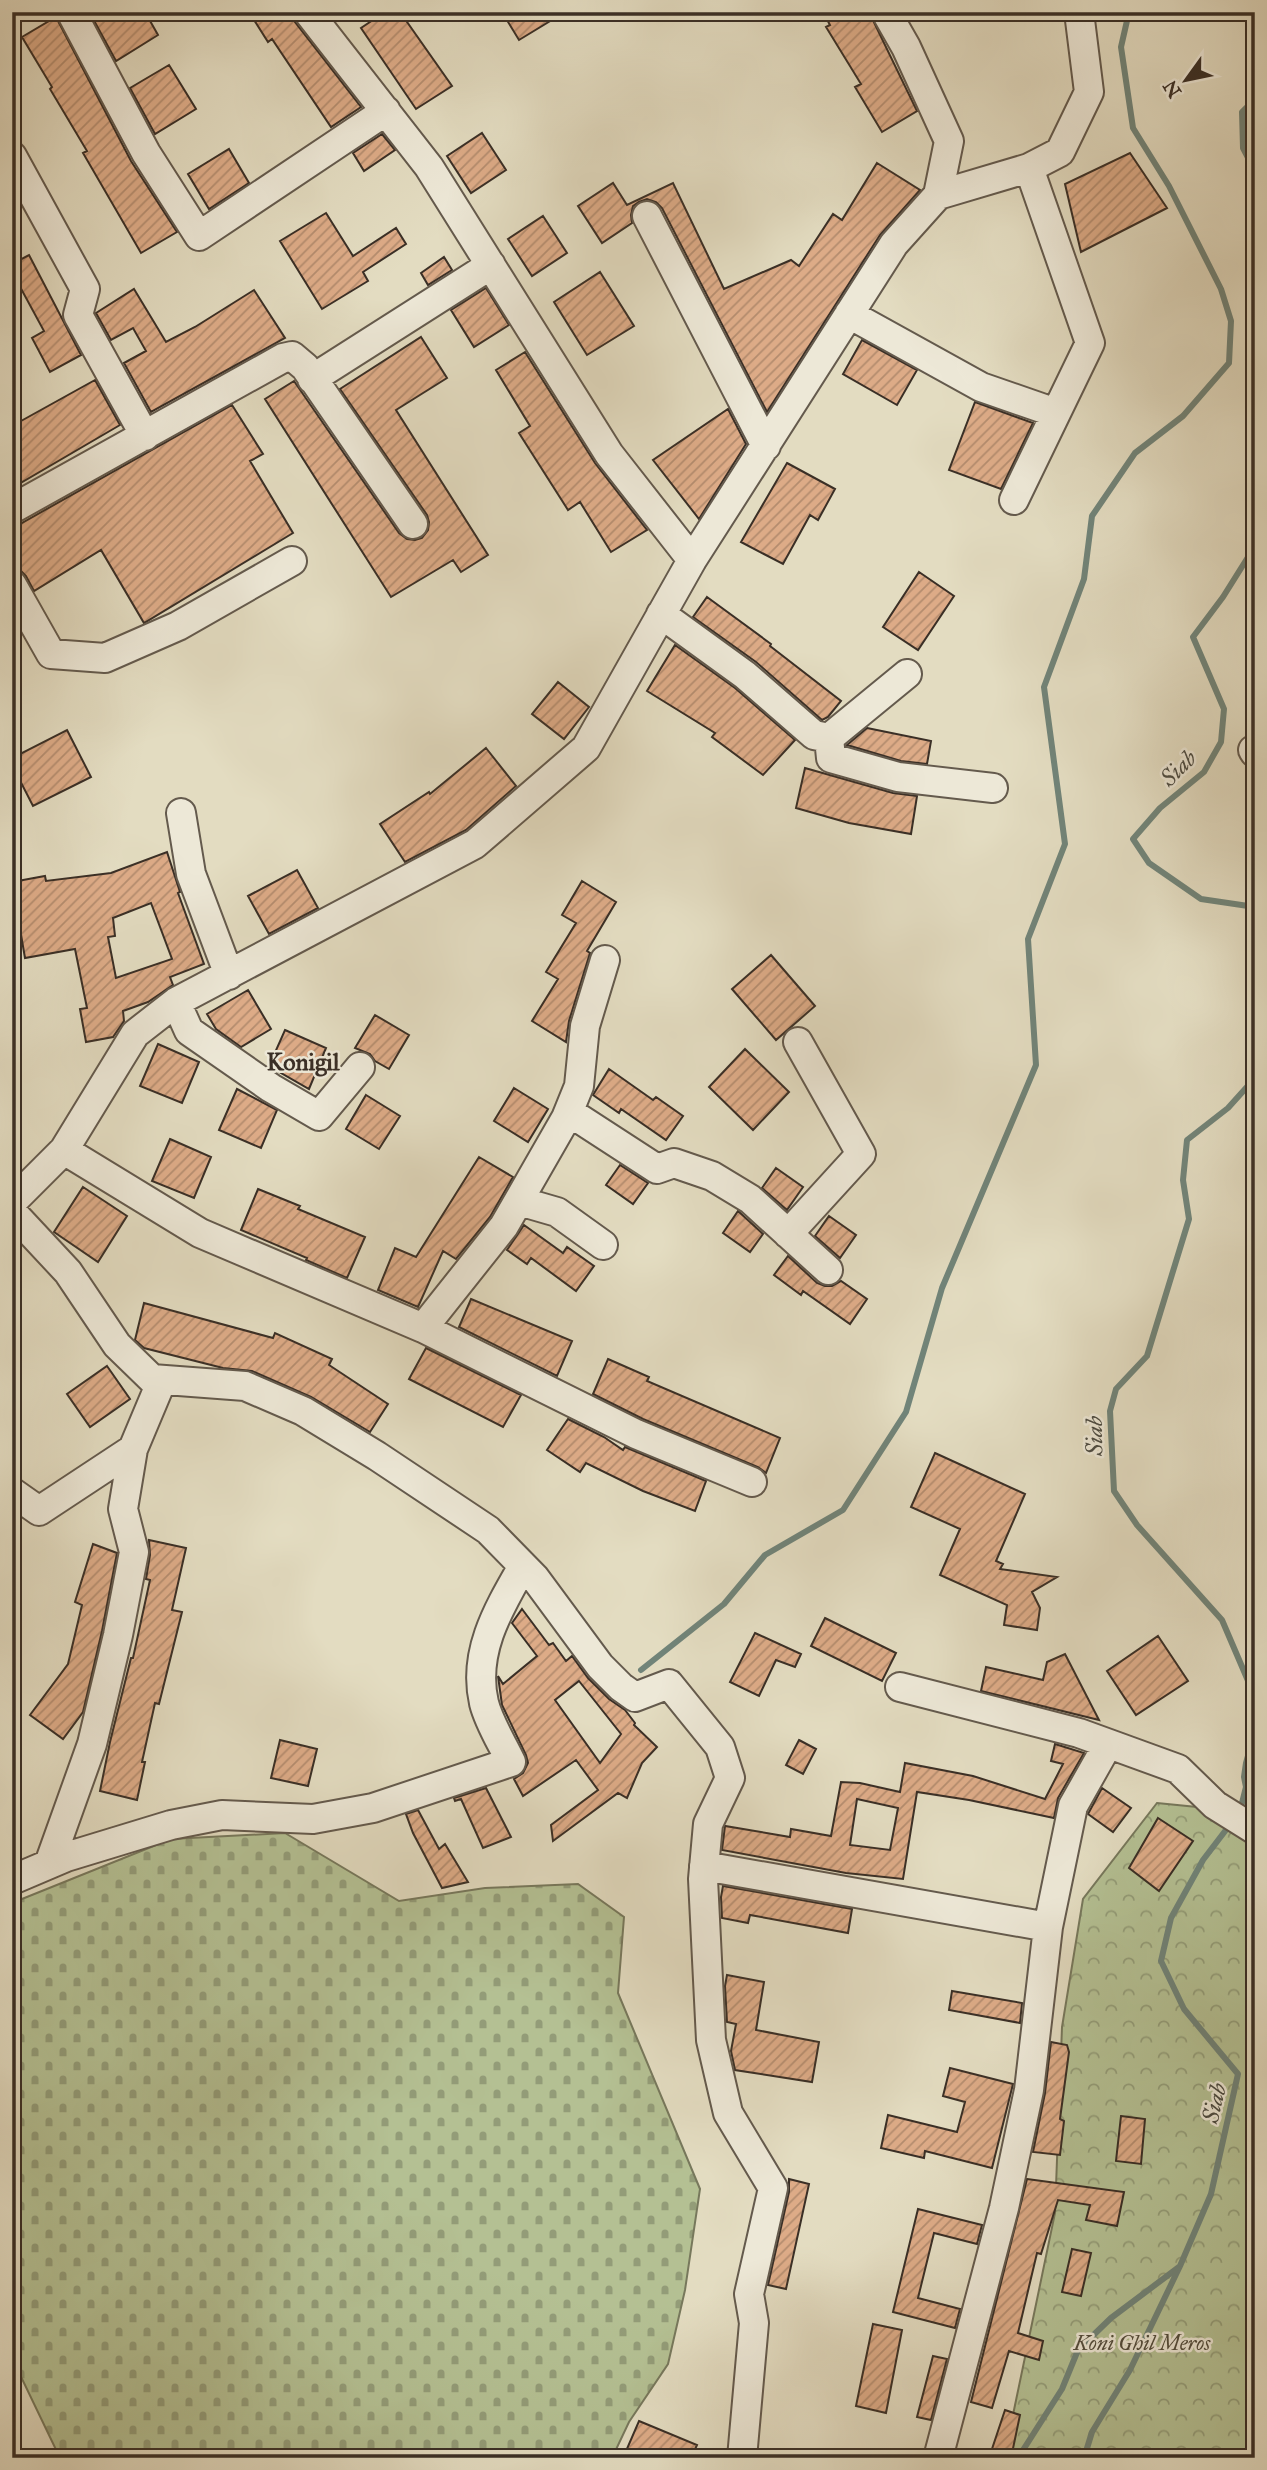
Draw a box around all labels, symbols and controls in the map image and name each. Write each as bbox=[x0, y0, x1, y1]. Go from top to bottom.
north arrow bbox=[1152, 46, 1222, 116]
text: N bbox=[1158, 76, 1186, 102]
water label: Siab bbox=[1153, 744, 1202, 793]
district label: Konigil bbox=[267, 1047, 340, 1077]
water label: Siab bbox=[1080, 1416, 1108, 1457]
water label: Siab bbox=[1196, 2080, 1232, 2127]
park label: Koni Ghil Meros bbox=[1073, 2330, 1211, 2356]

